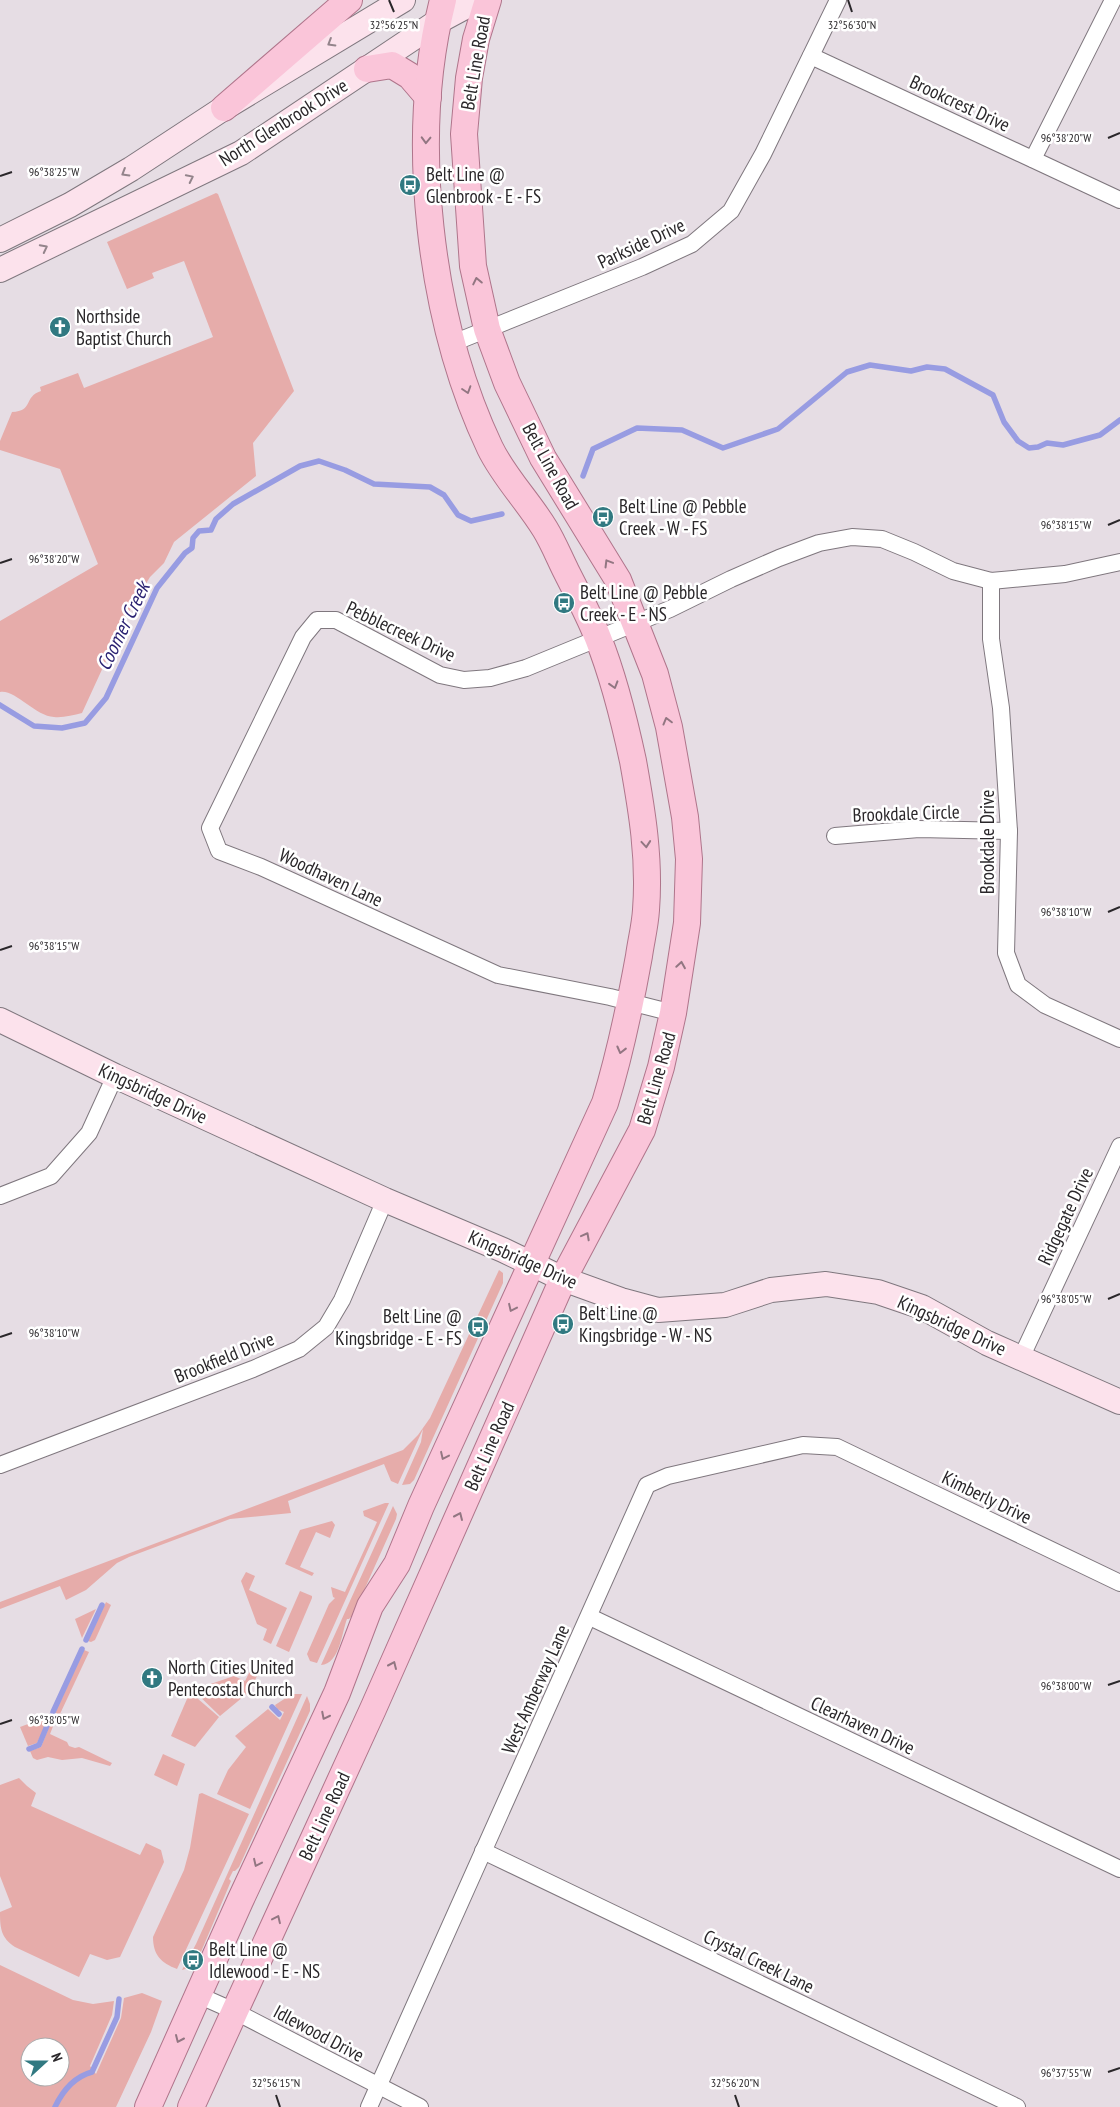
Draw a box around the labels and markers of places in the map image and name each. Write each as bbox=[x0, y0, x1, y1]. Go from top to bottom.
place label: Belt Line @ Glenbrook - E - FS bbox=[426, 162, 541, 208]
bus stop icon: Belt Line @ Glenbrook - E - FS bbox=[398, 173, 422, 197]
place label: Northside Baptist Church bbox=[76, 304, 171, 350]
church icon: Northside Baptist Church bbox=[48, 315, 72, 339]
place label: Belt Line @ Pebble Creek - W - FS bbox=[619, 494, 747, 540]
bus stop icon: Belt Line @ Pebble Creek - W - FS bbox=[591, 505, 615, 529]
place label: Belt Line @ Pebble Creek - E - NS bbox=[580, 580, 708, 626]
bus stop icon: Belt Line @ Pebble Creek - E - NS bbox=[552, 591, 576, 615]
place label: Belt Line @ Kingsbridge - W - NS bbox=[579, 1301, 712, 1347]
place label: Belt Line @ Kingsbridge - E - FS bbox=[335, 1304, 462, 1350]
bus stop icon: Belt Line @ Kingsbridge - W - NS bbox=[551, 1312, 575, 1336]
bus stop icon: Belt Line @ Kingsbridge - E - FS bbox=[466, 1315, 490, 1339]
place label: North Cities United Pentecostal Church bbox=[168, 1655, 294, 1701]
church icon: North Cities United Pentecostal Church bbox=[140, 1666, 164, 1690]
place label: Belt Line @ Idlewood - E - NS bbox=[209, 1937, 320, 1983]
bus stop icon: Belt Line @ Idlewood - E - NS bbox=[181, 1948, 205, 1972]

